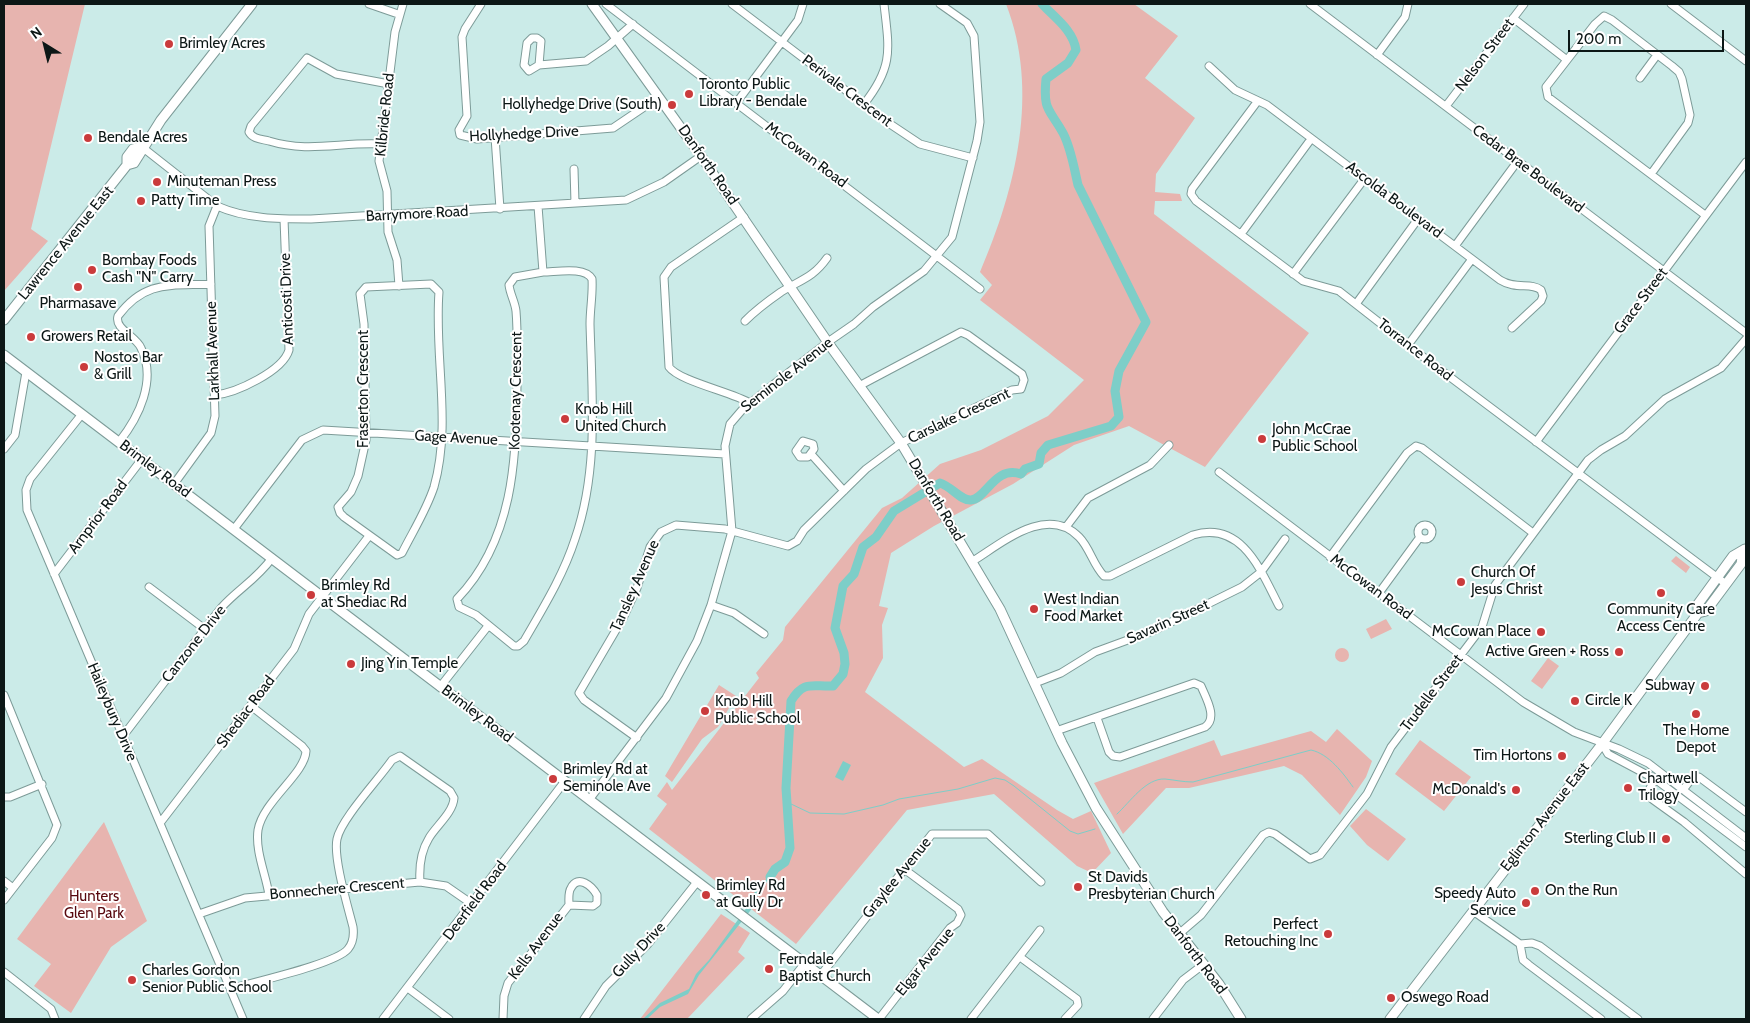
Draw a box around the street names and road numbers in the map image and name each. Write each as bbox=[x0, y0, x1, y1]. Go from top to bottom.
street label: Nelson Street bbox=[1452, 15, 1518, 95]
street label: Perivale Crescent bbox=[798, 51, 896, 131]
street label: Kilbride Road bbox=[372, 72, 398, 158]
street label: McCowan Road bbox=[761, 118, 851, 192]
street label: Cedar Brae Boulevard bbox=[1468, 121, 1588, 217]
street label: Hollyhedge Drive bbox=[469, 122, 579, 146]
street label: Danforth Road bbox=[674, 122, 742, 208]
street label: Ascolda Boulevard bbox=[1342, 158, 1446, 242]
street label: Lawrence Avenue East bbox=[14, 182, 118, 304]
street label: Barrymore Road bbox=[365, 202, 469, 226]
street label: Anticosti Drive bbox=[276, 253, 298, 345]
street label: Grace Street bbox=[1610, 264, 1672, 338]
street label: Larkhall Avenue bbox=[202, 301, 224, 401]
street label: Torrance Road bbox=[1374, 315, 1456, 385]
street label: Fraserton Crescent bbox=[355, 330, 373, 448]
street label: Kootenay Crescent bbox=[506, 332, 526, 450]
street label: Seminole Avenue bbox=[738, 334, 836, 416]
street label: Carslake Crescent bbox=[905, 384, 1013, 448]
street label: Gage Avenue bbox=[414, 427, 498, 449]
street label: Brimley Road bbox=[116, 436, 194, 502]
street label: Danforth Road bbox=[904, 455, 968, 545]
street label: Arnprior Road bbox=[64, 477, 132, 557]
street label: Tansley Avenue bbox=[607, 537, 663, 635]
street label: McCowan Road bbox=[1326, 550, 1416, 624]
street label: Savarin Street bbox=[1124, 596, 1212, 648]
street label: Canzone Drive bbox=[158, 602, 230, 686]
street label: Trudelle Street bbox=[1397, 651, 1467, 735]
street label: Haileybury Drive bbox=[83, 660, 141, 764]
street label: Shediac Road bbox=[213, 672, 279, 752]
street label: Brimley Road bbox=[438, 681, 516, 747]
street label: Eglinton Avenue East bbox=[1497, 759, 1593, 875]
street label: Graylee Avenue bbox=[859, 834, 935, 922]
street label: Deerfield Road bbox=[439, 858, 511, 944]
street label: Bonnechere Crescent bbox=[269, 874, 405, 904]
street label: Kells Avenue bbox=[505, 909, 567, 983]
street label: Danforth Road bbox=[1160, 912, 1230, 998]
street label: Gully Drive bbox=[609, 918, 669, 982]
street label: Elgar Avenue bbox=[892, 924, 958, 1000]

